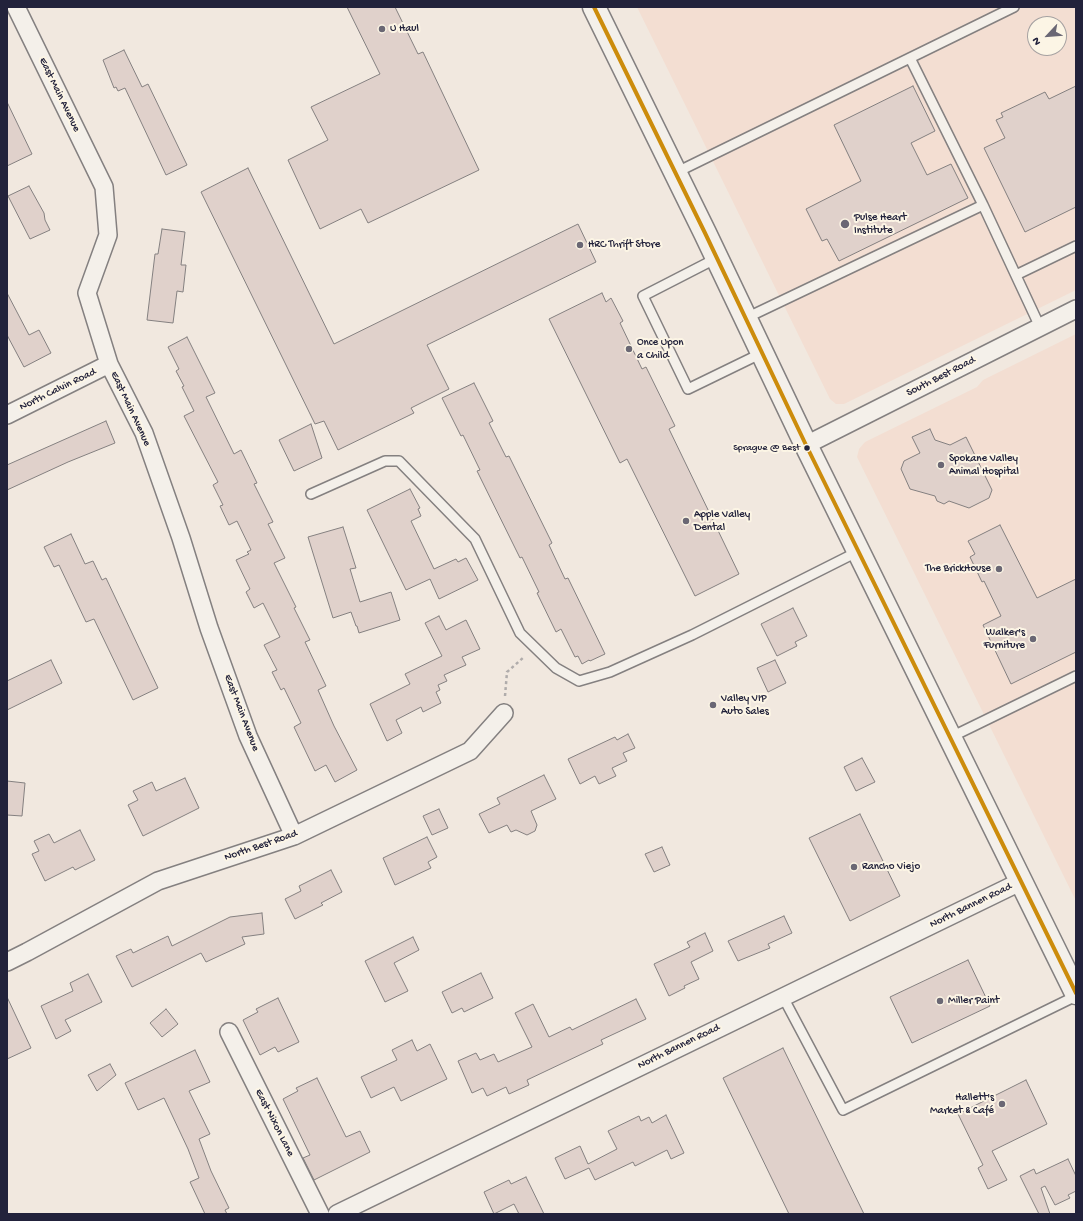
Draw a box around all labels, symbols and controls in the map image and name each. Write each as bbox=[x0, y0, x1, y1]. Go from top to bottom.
north arrow bbox=[1027, 16, 1067, 56]
place label: U Haul bbox=[390, 22, 419, 36]
marker: U Haul bbox=[377, 24, 387, 34]
text: N bbox=[1030, 35, 1044, 47]
street label: East Main Avenue bbox=[35, 56, 83, 134]
place label: Pulse Heart Institute bbox=[854, 211, 906, 237]
marker: Pulse Heart Institute bbox=[839, 218, 851, 230]
place label: HRC Thrift Store bbox=[588, 238, 660, 252]
marker: HRC Thrift Store bbox=[575, 240, 585, 250]
place label: Once Upon a Child bbox=[637, 336, 684, 362]
marker: Once Upon a Child bbox=[624, 344, 634, 354]
street label: South Best Road bbox=[904, 354, 978, 400]
street label: North Calvin Road bbox=[18, 366, 98, 414]
street label: East Main Avenue bbox=[107, 369, 153, 449]
place label: Sprague @ Best bbox=[733, 442, 800, 454]
marker: Sprague @ Best bbox=[802, 443, 812, 453]
place label: Spokane Valley Animal Hospital bbox=[949, 452, 1019, 478]
marker: Spokane Valley Animal Hospital bbox=[936, 460, 946, 470]
place label: Apple Valley Dental bbox=[694, 508, 750, 534]
marker: Apple Valley Dental bbox=[681, 516, 691, 526]
place label: The BrickHouse bbox=[925, 562, 991, 576]
marker: The BrickHouse bbox=[994, 564, 1004, 574]
place label: Walker's Furniture bbox=[983, 626, 1025, 652]
marker: Walker's Furniture bbox=[1028, 634, 1038, 644]
street label: East Main Avenue bbox=[220, 673, 262, 753]
place label: Valley VIP Auto Sales bbox=[721, 692, 769, 718]
marker: Valley VIP Auto Sales bbox=[708, 700, 718, 710]
street label: North Best Road bbox=[223, 827, 299, 865]
place label: Rancho Viejo bbox=[862, 860, 920, 874]
marker: Rancho Viejo bbox=[849, 862, 859, 872]
street label: North Bannen Road bbox=[928, 880, 1014, 932]
place label: Miller Paint bbox=[948, 994, 999, 1008]
marker: Miller Paint bbox=[935, 996, 945, 1006]
street label: North Bannen Road bbox=[636, 1021, 722, 1073]
street label: East Nixon Lane bbox=[251, 1087, 297, 1159]
place label: Hallett's Market & Café bbox=[930, 1091, 994, 1117]
marker: Hallett's Market & Café bbox=[997, 1099, 1007, 1109]

